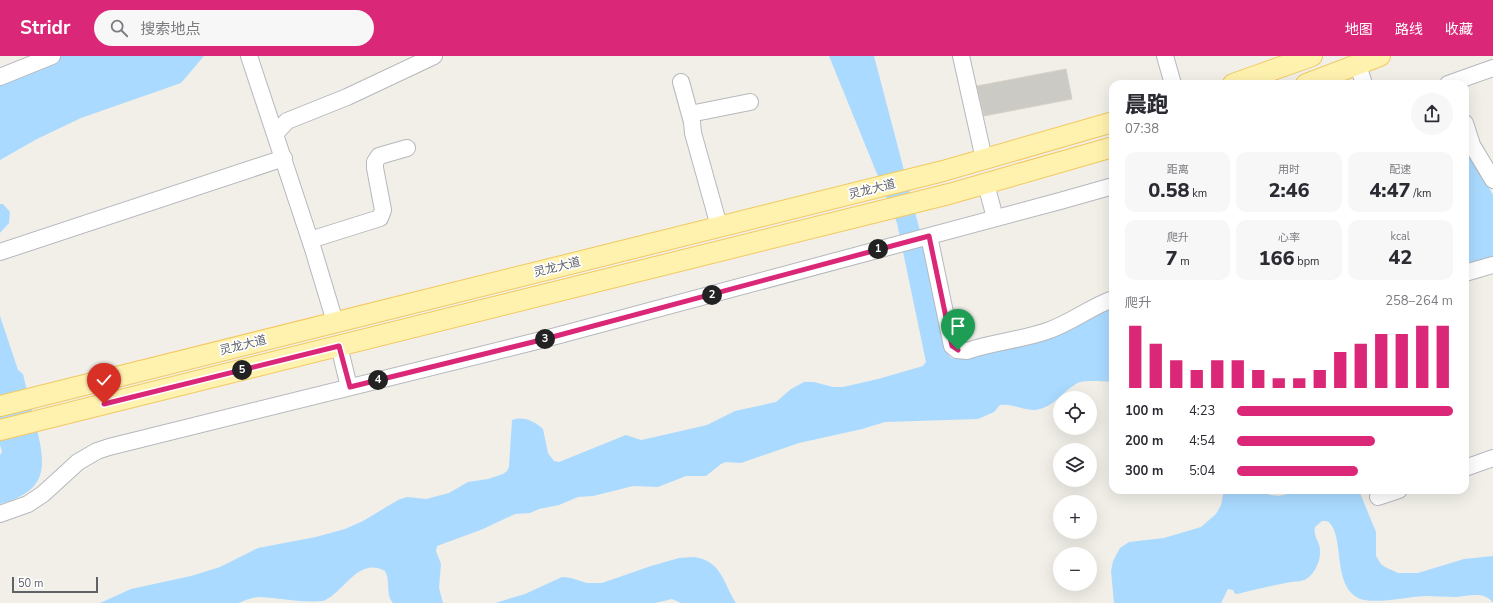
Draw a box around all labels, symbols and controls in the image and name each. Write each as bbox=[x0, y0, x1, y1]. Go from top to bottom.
search box bbox=[94, 10, 374, 46]
text: Stridr bbox=[20, 15, 70, 41]
icon: search bbox=[108, 17, 130, 39]
text: 搜索地点 bbox=[140, 19, 200, 39]
text: 地图 bbox=[1345, 20, 1373, 39]
text: 路线 bbox=[1395, 20, 1423, 39]
text: 收藏 bbox=[1445, 20, 1473, 39]
text: 晨跑 bbox=[1125, 90, 1169, 120]
button: share bbox=[1411, 93, 1453, 135]
text: 07:38 bbox=[1125, 120, 1159, 138]
text: 距离 bbox=[1167, 162, 1189, 177]
text: 用时 bbox=[1278, 162, 1300, 177]
text: 配速 bbox=[1389, 162, 1411, 177]
street label: 灵龙大道 bbox=[847, 175, 897, 203]
text: 0.58 bbox=[1148, 177, 1189, 204]
text: 2:46 bbox=[1268, 177, 1310, 204]
text: 4:47 bbox=[1369, 177, 1411, 204]
text: km bbox=[1189, 186, 1207, 201]
text: /km bbox=[1411, 186, 1431, 201]
text: kcal bbox=[1391, 229, 1410, 244]
text: 爬升 bbox=[1167, 230, 1189, 245]
text: 心率 bbox=[1278, 230, 1300, 245]
pin: 1 bbox=[868, 239, 888, 259]
text: 1 bbox=[875, 241, 881, 256]
text: 42 bbox=[1388, 244, 1412, 271]
text: 7 bbox=[1166, 245, 1178, 272]
text: 166 bbox=[1258, 245, 1294, 272]
street label: 灵龙大道 bbox=[532, 253, 582, 281]
text: m bbox=[1178, 254, 1190, 269]
text: bpm bbox=[1294, 254, 1320, 269]
pin: 2 bbox=[702, 285, 722, 305]
text: 2 bbox=[709, 287, 715, 302]
text: 258–264 m bbox=[1385, 292, 1453, 310]
text: 爬升 bbox=[1125, 294, 1151, 312]
pin bbox=[941, 309, 975, 350]
icon: arrive bbox=[947, 315, 969, 337]
pin: 3 bbox=[535, 329, 555, 349]
street label: 灵龙大道 bbox=[218, 331, 268, 359]
text: 3 bbox=[542, 331, 548, 346]
pin: 5 bbox=[232, 360, 252, 380]
text: 5 bbox=[239, 362, 245, 377]
pin bbox=[87, 363, 121, 404]
icon: check bbox=[93, 369, 115, 391]
pin: 4 bbox=[368, 370, 388, 390]
text: 4 bbox=[375, 372, 381, 387]
map controls bbox=[1053, 391, 1097, 591]
button: locate bbox=[1053, 391, 1097, 435]
text: 100 m bbox=[1125, 402, 1163, 420]
text: 4:23 bbox=[1189, 402, 1215, 420]
text: 200 m bbox=[1125, 432, 1163, 450]
text: 4:54 bbox=[1189, 432, 1215, 450]
button: layers bbox=[1053, 443, 1097, 487]
text: 300 m bbox=[1125, 462, 1163, 480]
text: 5:04 bbox=[1189, 462, 1215, 480]
button: + bbox=[1053, 495, 1097, 539]
button: − bbox=[1053, 547, 1097, 591]
scale bar bbox=[12, 575, 98, 594]
text: 50 m bbox=[18, 576, 43, 591]

